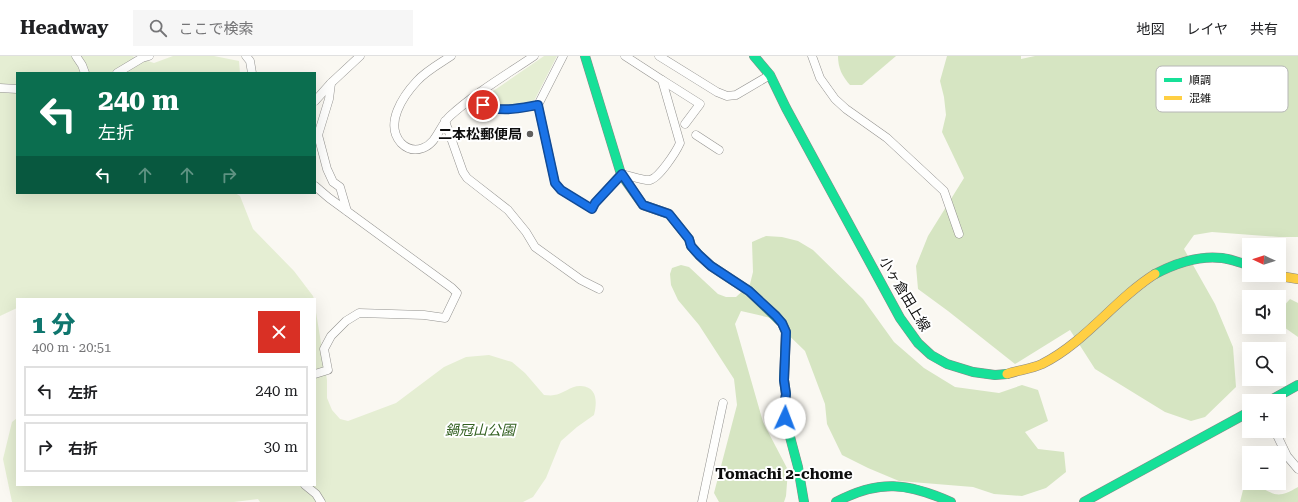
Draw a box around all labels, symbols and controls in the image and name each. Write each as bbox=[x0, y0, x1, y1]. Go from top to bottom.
search box bbox=[133, 10, 413, 46]
text: Headway bbox=[20, 16, 109, 39]
icon: search bbox=[147, 17, 169, 39]
text: ここで検索 bbox=[179, 20, 254, 38]
text: 地図 bbox=[1136, 21, 1164, 37]
text: レイヤ bbox=[1186, 21, 1228, 37]
text: 共有 bbox=[1250, 21, 1278, 37]
legend bbox=[1156, 66, 1288, 112]
text: 順調 bbox=[1189, 74, 1211, 87]
text: 240 m bbox=[98, 84, 179, 117]
icon: left bbox=[32, 88, 84, 140]
pin bbox=[466, 88, 500, 122]
text: 混雑 bbox=[1189, 92, 1211, 105]
icon: arrive bbox=[472, 94, 494, 116]
text: 左折 bbox=[98, 122, 134, 143]
place label: 二本松郵便局 bbox=[438, 126, 522, 142]
marker: 二本松郵便局 bbox=[525, 129, 535, 139]
icon: left bbox=[92, 164, 114, 186]
icon: ahead bbox=[134, 164, 156, 186]
icon: ahead bbox=[176, 164, 198, 186]
icon: right bbox=[218, 164, 240, 186]
north arrow bbox=[1242, 238, 1286, 282]
map controls bbox=[1242, 238, 1286, 490]
street label: 小ヶ倉田上線 bbox=[877, 254, 933, 334]
button: sound bbox=[1242, 290, 1286, 334]
text: 1 分 bbox=[32, 311, 76, 339]
button: close bbox=[258, 311, 300, 353]
text: 400 m · 20:51 bbox=[32, 340, 111, 355]
button: search bbox=[1242, 342, 1286, 386]
icon: left bbox=[34, 380, 56, 402]
text: 240 m bbox=[255, 382, 298, 400]
text: 左折 bbox=[68, 384, 98, 402]
button: + bbox=[1242, 394, 1286, 438]
position arrow bbox=[764, 397, 806, 439]
park label: 鍋冠山公園 bbox=[445, 422, 517, 438]
icon: right bbox=[34, 436, 56, 458]
text: 30 m bbox=[264, 438, 298, 456]
text: 右折 bbox=[68, 440, 98, 458]
button: − bbox=[1242, 446, 1286, 490]
district label: Tomachi 2-chome bbox=[715, 465, 853, 483]

